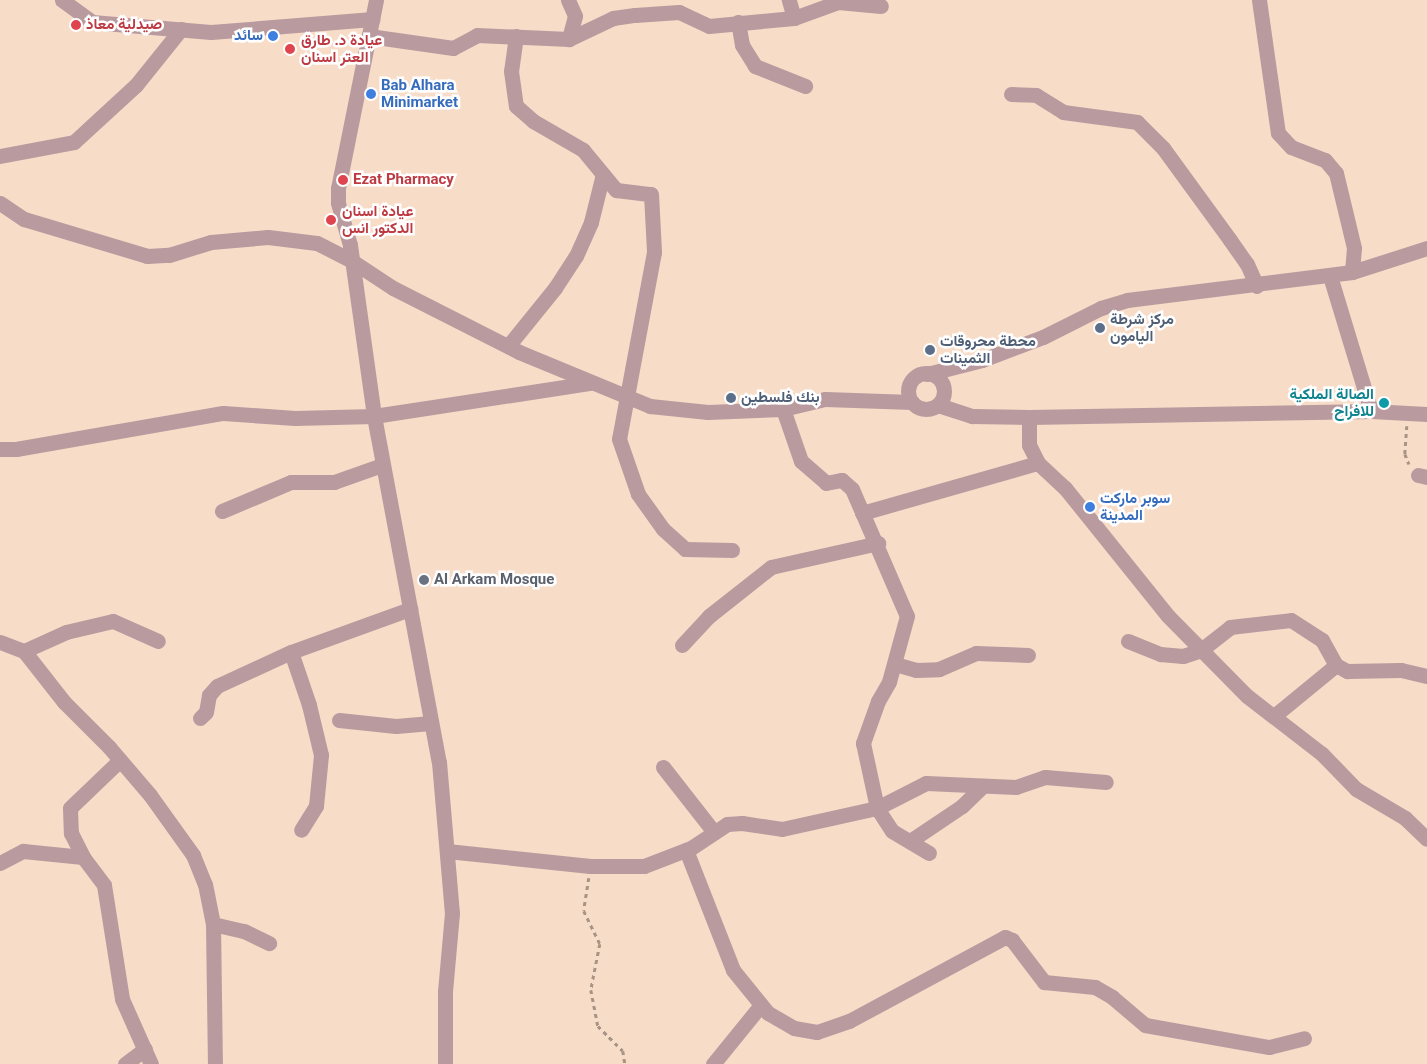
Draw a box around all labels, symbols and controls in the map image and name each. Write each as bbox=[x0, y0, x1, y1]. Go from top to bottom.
place label: صيدلية معاذ bbox=[86, 16, 162, 34]
marker: صيدلية معاذ bbox=[70, 19, 82, 31]
place label: سائد bbox=[234, 27, 263, 45]
marker: سائد bbox=[267, 30, 279, 42]
place label: عيادة د. طارق العتر اسنان bbox=[301, 31, 382, 66]
marker: عيادة د. طارق العتر اسنان bbox=[283, 42, 297, 56]
place label: Bab Alhara Minimarket bbox=[381, 76, 458, 111]
marker: Bab Alhara Minimarket bbox=[365, 88, 377, 100]
place label: Ezat Pharmacy bbox=[353, 171, 454, 189]
marker: Ezat Pharmacy bbox=[337, 174, 349, 186]
place label: عيادة اسنان الدكتور انس bbox=[342, 202, 414, 237]
marker: عيادة اسنان الدكتور انس bbox=[324, 213, 338, 227]
place label: مركز شرطة اليامون bbox=[1110, 310, 1174, 345]
marker: مركز شرطة اليامون bbox=[1094, 322, 1106, 334]
place label: محطة محروقات الثمينات bbox=[940, 332, 1036, 367]
marker: محطة محروقات الثمينات bbox=[924, 344, 936, 356]
place label: الصالة الملكية للافراح bbox=[1290, 385, 1374, 420]
place label: بنك فلسطين bbox=[741, 389, 820, 407]
marker: بنك فلسطين bbox=[725, 392, 737, 404]
marker: الصالة الملكية للافراح bbox=[1378, 397, 1390, 409]
place label: سوبر ماركت المدينة bbox=[1100, 489, 1170, 524]
marker: سوبر ماركت المدينة bbox=[1084, 501, 1096, 513]
place label: Al Arkam Mosque bbox=[434, 571, 554, 589]
marker: Al Arkam Mosque bbox=[418, 574, 430, 586]

